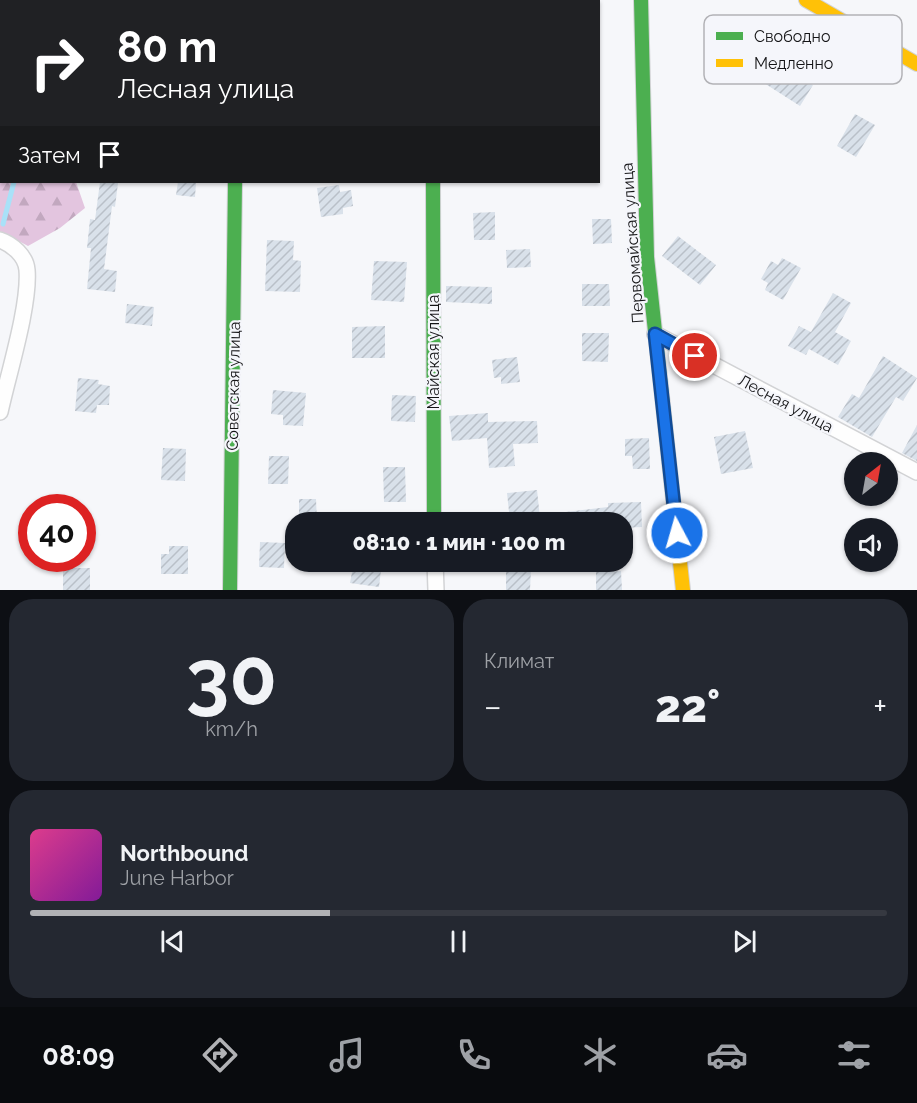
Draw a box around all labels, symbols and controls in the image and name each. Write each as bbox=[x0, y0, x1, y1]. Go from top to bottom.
legend bbox=[704, 15, 902, 84]
text: 80 m bbox=[117, 23, 217, 72]
icon: right bbox=[18, 24, 96, 102]
text: Свободно bbox=[754, 27, 830, 46]
text: Медленно bbox=[754, 54, 833, 73]
text: Лесная улица bbox=[117, 73, 294, 104]
icon: arrive bbox=[93, 138, 126, 171]
text: Затем bbox=[18, 142, 81, 168]
street label: Первомайская улица bbox=[617, 162, 648, 324]
street label: Майская улица bbox=[424, 294, 443, 410]
street label: Советская улица bbox=[223, 321, 244, 451]
pin bbox=[669, 330, 720, 381]
icon: arrive bbox=[678, 339, 711, 372]
street label: Лесная улица bbox=[735, 370, 837, 436]
north arrow bbox=[844, 452, 898, 506]
map controls bbox=[844, 452, 898, 572]
speed limit sign: 40 bbox=[18, 494, 96, 572]
position arrow bbox=[645, 501, 709, 565]
button: sound bbox=[844, 518, 898, 572]
text: 08:10 · 1 мин · 100 m bbox=[353, 529, 565, 555]
text: 30 bbox=[186, 632, 277, 723]
text: Климат bbox=[484, 649, 554, 673]
text: 22° bbox=[655, 680, 720, 733]
text: − bbox=[484, 687, 502, 726]
text: + bbox=[873, 687, 887, 726]
text: km/h bbox=[205, 717, 258, 741]
text: Northbound bbox=[120, 840, 249, 866]
text: June Harbor bbox=[120, 866, 234, 890]
icon: previous bbox=[156, 925, 189, 958]
icon: pause bbox=[442, 925, 475, 958]
icon: next bbox=[728, 925, 761, 958]
icon: directions bbox=[199, 1034, 241, 1076]
icon: music bbox=[326, 1034, 368, 1076]
icon: phone bbox=[453, 1034, 495, 1076]
icon: climate bbox=[579, 1034, 621, 1076]
icon: car bbox=[706, 1034, 748, 1076]
icon: filters bbox=[833, 1034, 875, 1076]
text: 08:09 bbox=[42, 1040, 114, 1071]

